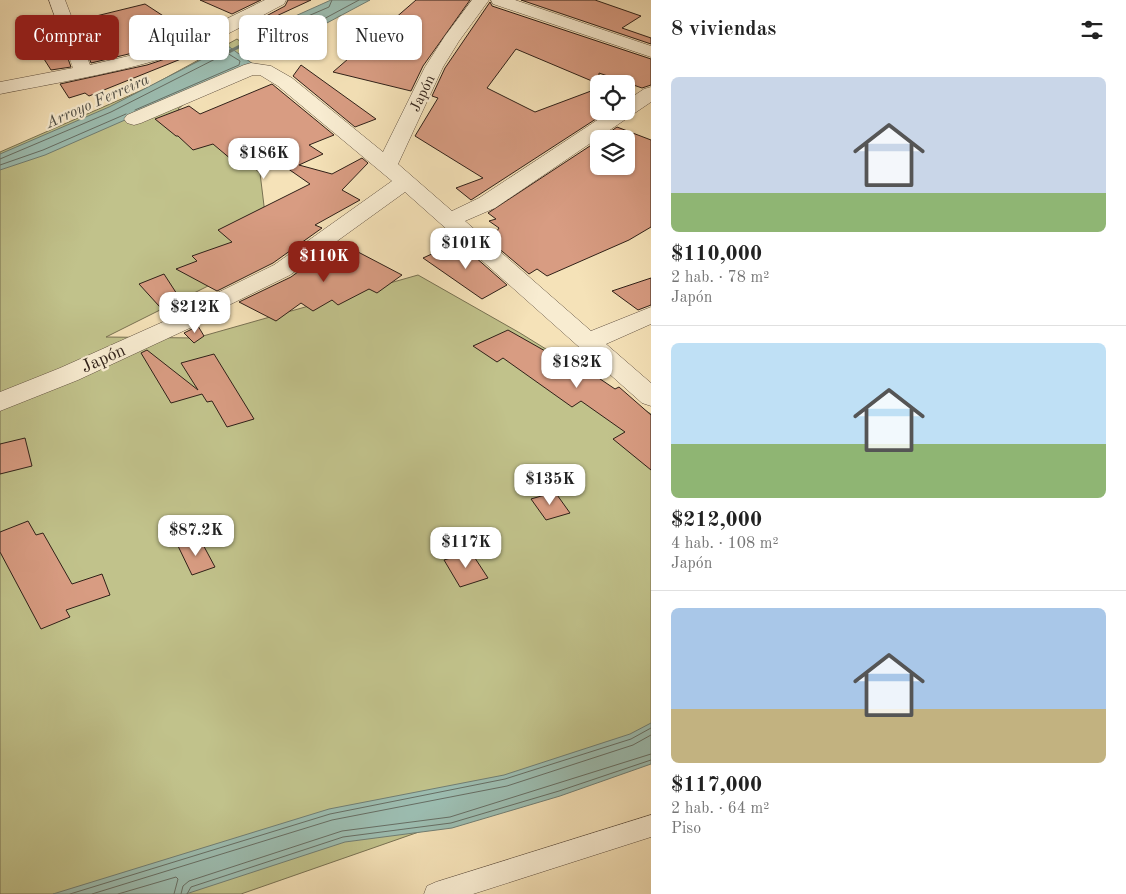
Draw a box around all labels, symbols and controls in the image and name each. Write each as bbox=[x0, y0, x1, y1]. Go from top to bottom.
chip: Comprar bbox=[15, 15, 119, 60]
chip: Alquilar bbox=[129, 15, 229, 60]
chip: Filtros bbox=[239, 15, 327, 60]
chip: Nuevo bbox=[337, 15, 422, 60]
icon: filters bbox=[1078, 16, 1106, 44]
text: 8 viviendas bbox=[671, 19, 776, 40]
water label: Arroyo Ferreira bbox=[43, 72, 152, 132]
street label: Japón bbox=[408, 73, 439, 114]
map controls bbox=[590, 75, 635, 175]
button: locate bbox=[590, 75, 635, 120]
icon: home bbox=[844, 110, 934, 200]
button: layers bbox=[590, 130, 635, 175]
pin: $186K bbox=[229, 138, 299, 180]
text: $186K bbox=[239, 146, 289, 162]
pin: $101K bbox=[431, 228, 501, 270]
text: $101K bbox=[441, 236, 491, 252]
pin: $110K bbox=[289, 240, 359, 283]
text: $110,000 bbox=[671, 244, 762, 265]
text: $110K bbox=[299, 249, 349, 265]
text: 2 hab. · 78 m² bbox=[671, 270, 769, 286]
text: Japón bbox=[671, 290, 712, 306]
pin: $212K bbox=[160, 292, 230, 334]
text: $212K bbox=[170, 300, 220, 316]
street label: Japón bbox=[78, 341, 129, 377]
pin: $182K bbox=[542, 346, 612, 389]
text: $182K bbox=[552, 355, 602, 371]
icon: home bbox=[844, 375, 934, 465]
pin: $135K bbox=[515, 464, 585, 506]
text: $135K bbox=[525, 472, 575, 488]
text: $212,000 bbox=[671, 510, 762, 531]
pin: $87.2K bbox=[155, 514, 237, 557]
text: $87.2K bbox=[169, 523, 223, 539]
pin: $117K bbox=[431, 526, 501, 569]
text: $117K bbox=[441, 535, 491, 551]
text: 4 hab. · 108 m² bbox=[671, 536, 779, 552]
text: Japón bbox=[671, 556, 712, 572]
icon: home bbox=[844, 640, 934, 730]
text: $117,000 bbox=[671, 775, 762, 796]
text: 2 hab. · 64 m² bbox=[671, 801, 769, 817]
text: Piso bbox=[671, 821, 701, 837]

